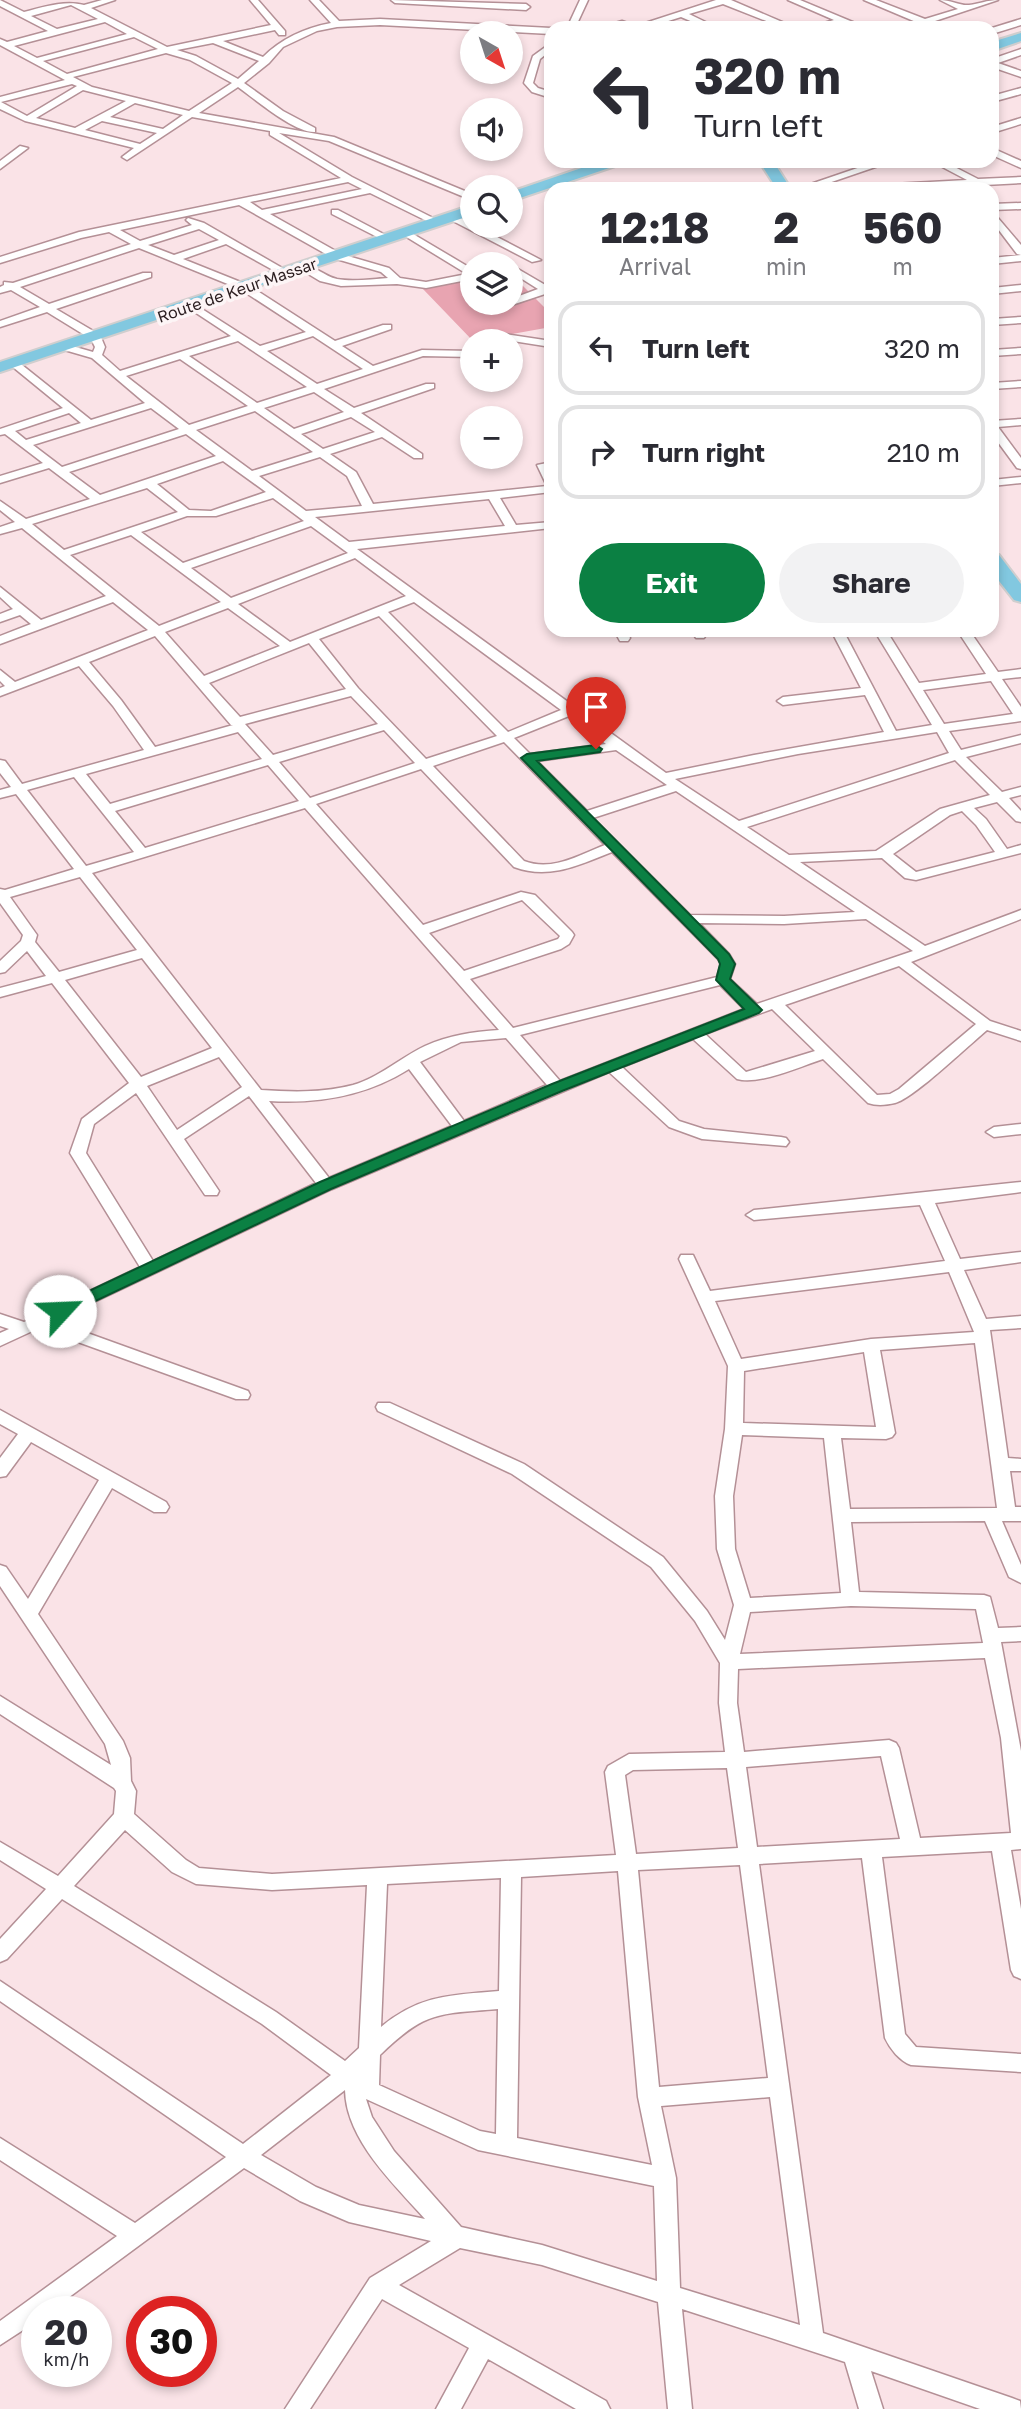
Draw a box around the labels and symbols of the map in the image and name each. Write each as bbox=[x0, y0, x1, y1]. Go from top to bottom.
north arrow bbox=[460, 21, 523, 84]
street label: Route de Keur Massar bbox=[154, 253, 320, 327]
pin bbox=[566, 677, 626, 749]
position arrow bbox=[23, 1274, 97, 1348]
speed limit sign: 30 bbox=[126, 2296, 217, 2387]

